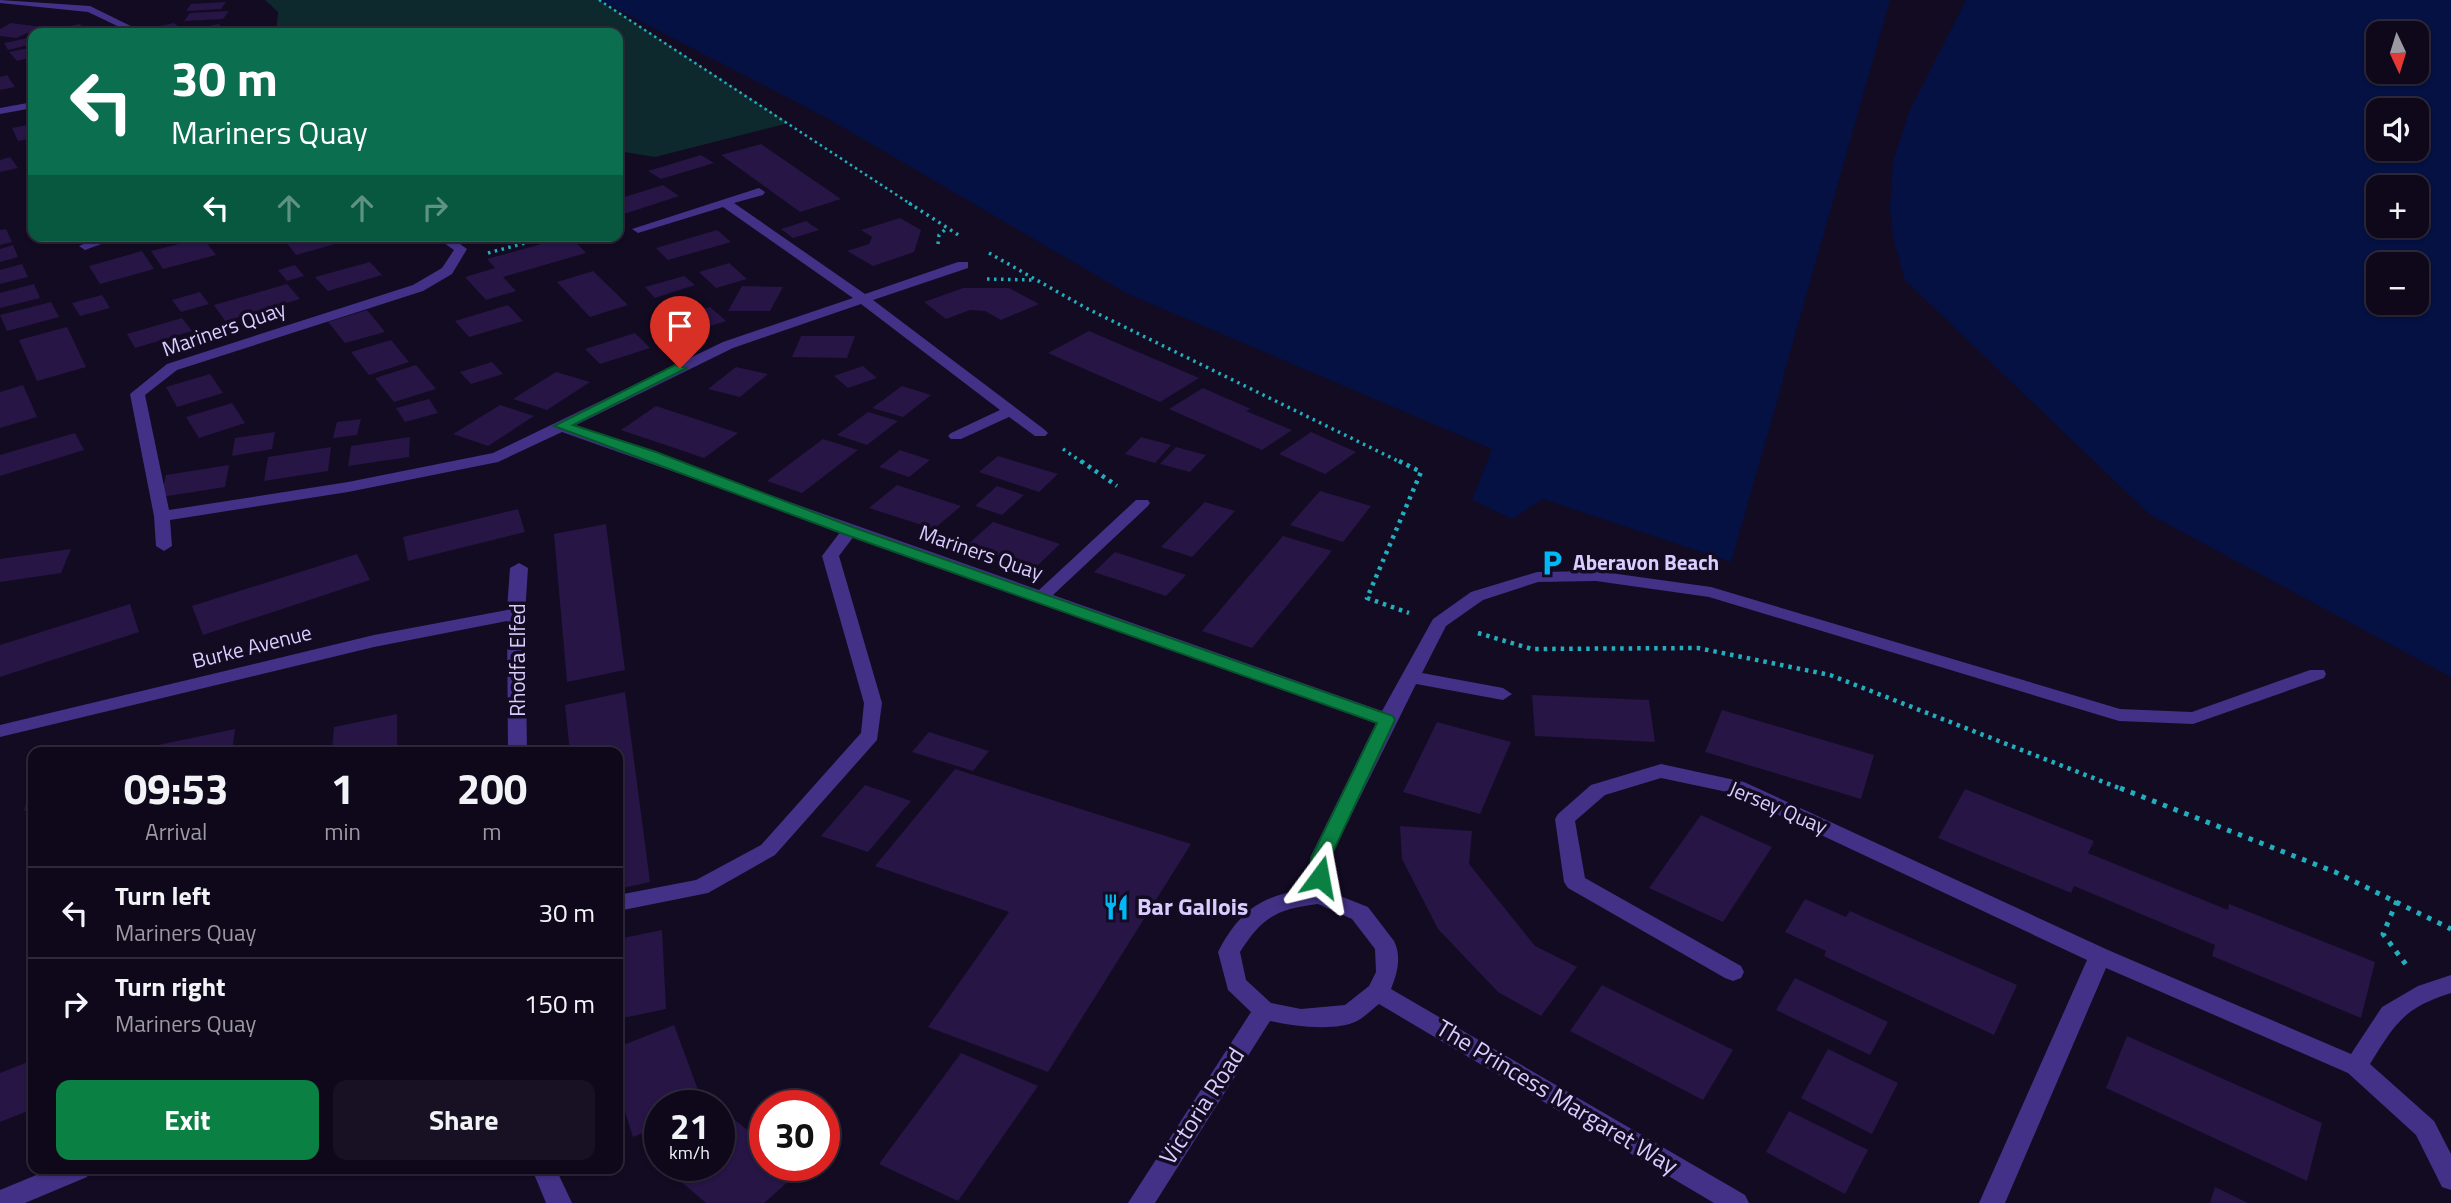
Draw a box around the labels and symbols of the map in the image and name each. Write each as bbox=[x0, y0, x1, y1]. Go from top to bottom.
north arrow bbox=[2366, 21, 2429, 84]
street label: Mariners Quay bbox=[157, 292, 290, 364]
pin bbox=[650, 296, 710, 368]
street label: Mariners Quay bbox=[915, 516, 1048, 588]
place label: Aberavon Beach bbox=[1573, 546, 1719, 578]
parking icon: Aberavon Beach bbox=[1537, 548, 1567, 578]
street label: Rhodfa Elfed bbox=[501, 603, 533, 717]
street label: Burke Avenue bbox=[189, 616, 315, 676]
street label: Jersey Quay bbox=[1724, 772, 1833, 842]
position arrow bbox=[1283, 840, 1357, 914]
place label: Bar Gallois bbox=[1137, 888, 1248, 924]
restaurant icon: Bar Gallois bbox=[1101, 892, 1131, 922]
street label: The Princess Margaret Way bbox=[1430, 1010, 1686, 1183]
street label: Victoria Road bbox=[1150, 1040, 1253, 1171]
speed limit sign: 30 bbox=[749, 1090, 840, 1181]

